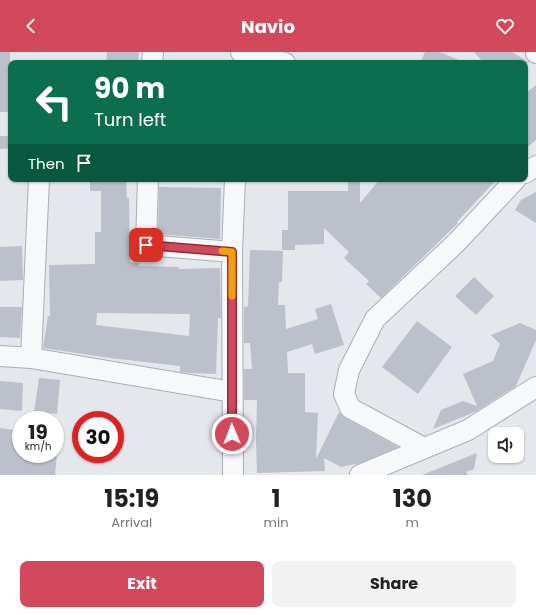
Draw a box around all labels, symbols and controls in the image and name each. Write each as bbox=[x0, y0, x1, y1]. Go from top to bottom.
text: Navio bbox=[241, 14, 295, 39]
icon: back bbox=[20, 15, 42, 37]
icon: heart bbox=[494, 15, 516, 37]
text: 90 m bbox=[94, 69, 165, 108]
icon: left bbox=[28, 76, 80, 128]
text: Turn left bbox=[94, 107, 166, 132]
icon: arrive bbox=[73, 152, 95, 174]
text: Then bbox=[28, 153, 65, 174]
pin bbox=[129, 228, 163, 262]
icon: arrive bbox=[135, 234, 157, 256]
speed limit sign: 30 bbox=[72, 411, 124, 463]
position arrow bbox=[211, 413, 253, 455]
text: 19 bbox=[28, 418, 48, 446]
map controls bbox=[488, 427, 524, 463]
button: sound bbox=[488, 427, 524, 463]
text: km/h bbox=[25, 439, 51, 454]
text: 15:19 bbox=[104, 482, 159, 515]
text: 1 bbox=[271, 482, 281, 515]
text: 130 bbox=[393, 482, 432, 515]
text: Arrival bbox=[111, 513, 152, 532]
text: min bbox=[264, 513, 288, 532]
text: m bbox=[406, 513, 419, 532]
button: Exit bbox=[20, 561, 264, 607]
button: Share bbox=[272, 561, 516, 607]

